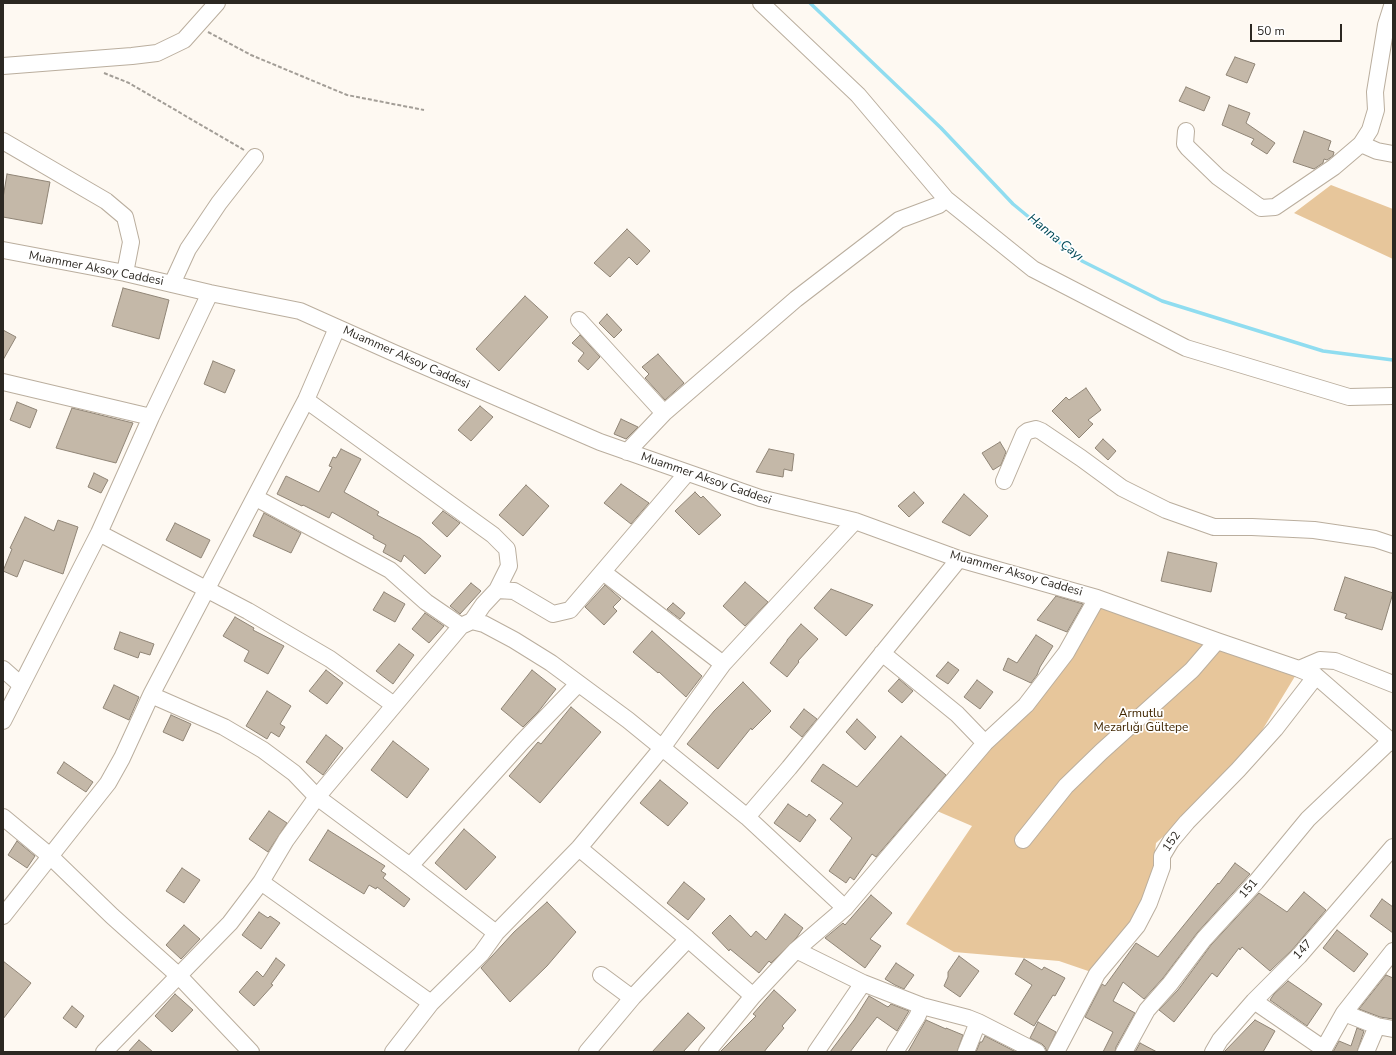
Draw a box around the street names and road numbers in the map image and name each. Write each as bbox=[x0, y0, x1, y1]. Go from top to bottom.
street label: Muammer Aksoy Caddesi bbox=[27, 249, 165, 289]
street label: Muammer Aksoy Caddesi bbox=[340, 324, 472, 392]
street label: Muammer Aksoy Caddesi bbox=[639, 450, 773, 508]
street label: Muammer Aksoy Caddesi bbox=[948, 548, 1084, 600]
street label: 152 bbox=[1160, 829, 1184, 855]
street label: 151 bbox=[1236, 876, 1262, 902]
street label: 147 bbox=[1290, 937, 1316, 963]

